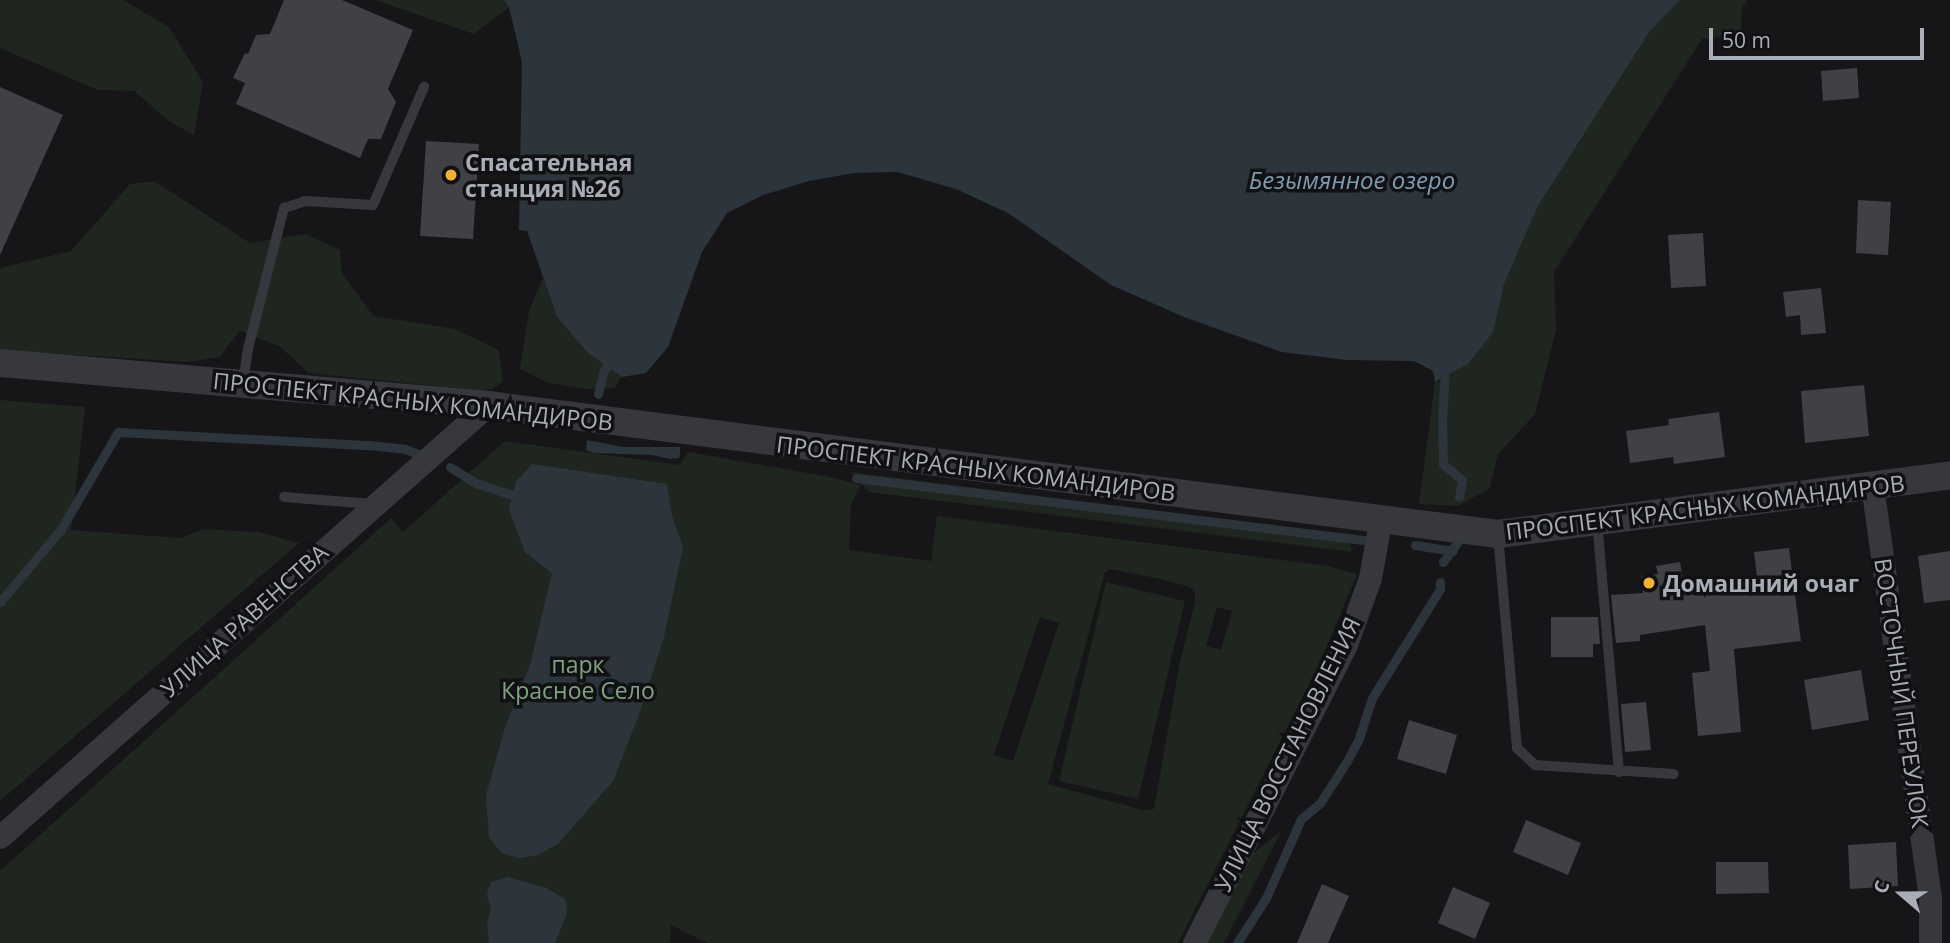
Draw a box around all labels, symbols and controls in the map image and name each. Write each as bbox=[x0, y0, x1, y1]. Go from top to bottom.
scale bar bbox=[1712, 14, 1927, 58]
text: 50 m bbox=[1722, 26, 1771, 54]
place label: Спасательная станция №26 bbox=[465, 148, 632, 202]
water label: Безымянное озеро bbox=[1249, 166, 1455, 194]
marker: Спасательная станция №26 bbox=[443, 167, 459, 183]
street label: ПРОСПЕКТ КРАСНЫХ КОМАНДИРОВ bbox=[212, 366, 614, 436]
street label: ПРОСПЕКТ КРАСНЫХ КОМАНДИРОВ bbox=[775, 430, 1177, 506]
street label: ПРОСПЕКТ КРАСНЫХ КОМАНДИРОВ bbox=[1504, 469, 1906, 545]
street label: УЛИЦА РАВЕНСТВА bbox=[155, 538, 333, 702]
street label: ВОСТОЧНЫЙ ПЕРЕУЛОК bbox=[1869, 556, 1935, 830]
place label: Домашний очаг bbox=[1663, 569, 1859, 597]
marker: Домашний очаг bbox=[1641, 575, 1657, 591]
street label: УЛИЦА ВОССТАНОВЛЕНИЯ bbox=[1208, 612, 1366, 896]
park label: парк Красное Село bbox=[501, 650, 655, 704]
north arrow bbox=[1866, 859, 1936, 929]
text: С bbox=[1867, 877, 1896, 897]

